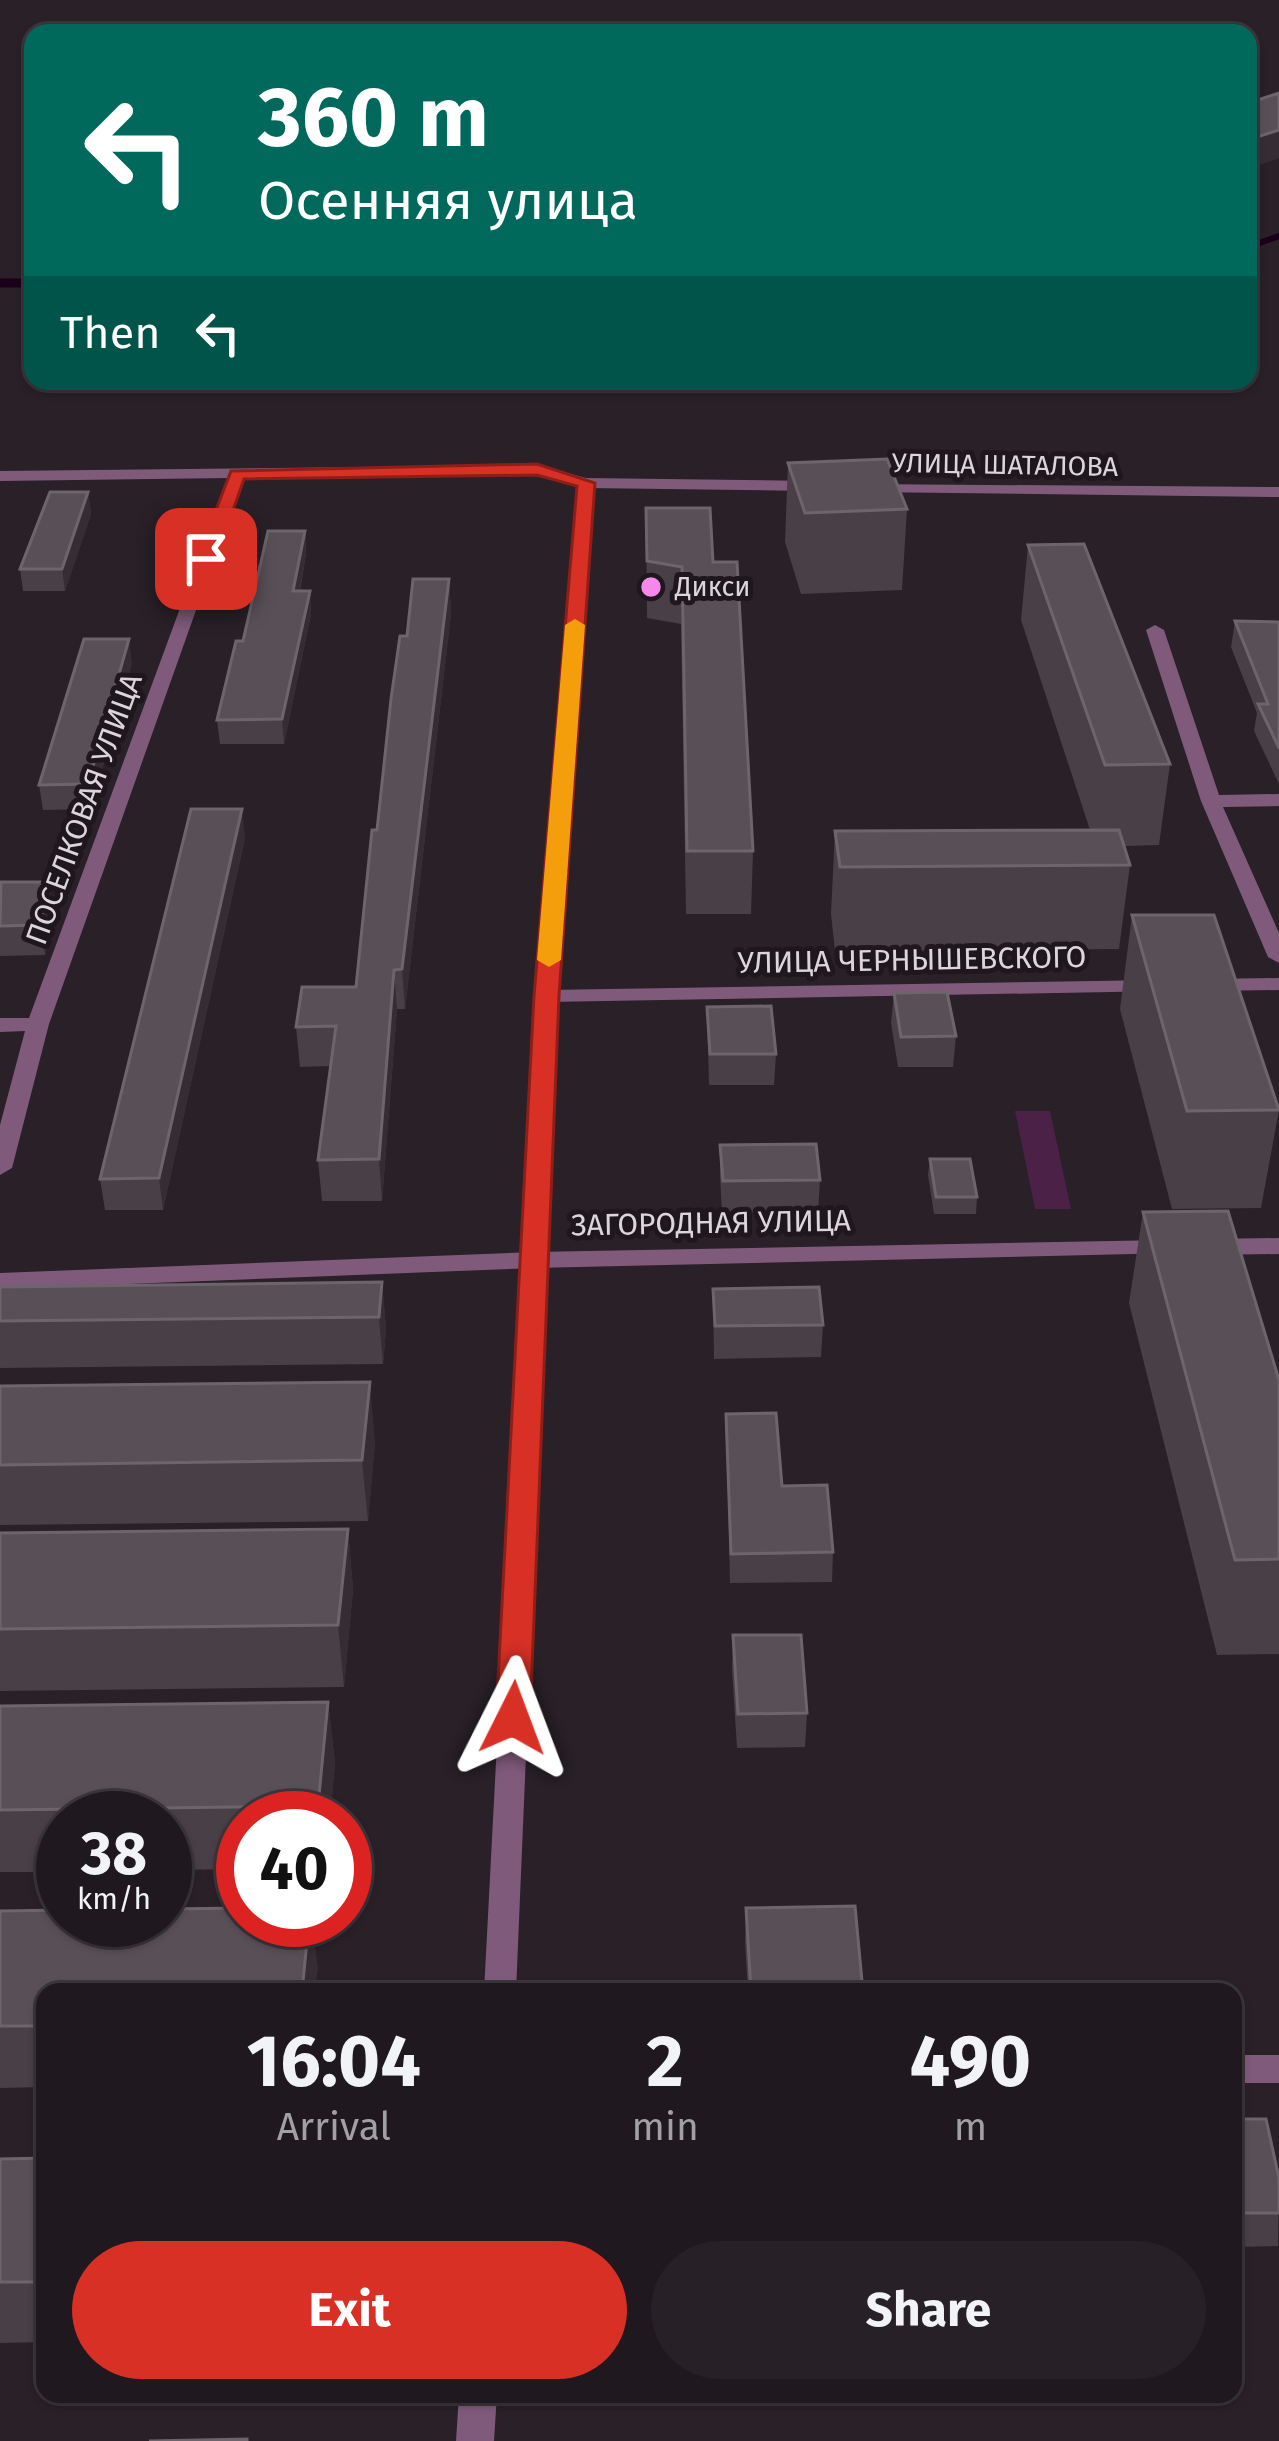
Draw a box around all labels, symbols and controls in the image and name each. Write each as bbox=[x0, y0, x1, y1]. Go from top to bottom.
text: 360 m bbox=[258, 67, 489, 168]
icon: left bbox=[60, 72, 216, 228]
text: Осенняя улица bbox=[258, 169, 638, 233]
icon: left bbox=[185, 300, 251, 366]
text: Then bbox=[60, 306, 161, 360]
street label: УЛИЦА ШАТАЛОВА bbox=[892, 447, 1119, 483]
pin bbox=[155, 508, 257, 610]
icon: arrive bbox=[173, 526, 239, 592]
place label: Дикси bbox=[674, 571, 751, 603]
marker: Дикси bbox=[638, 574, 664, 600]
street label: ПОСЕЛКОВАЯ УЛИЦА bbox=[18, 668, 150, 950]
street label: УЛИЦА ЧЕРНЫШЕВСКОГО bbox=[737, 939, 1087, 981]
street label: ЗАГОРОДНАЯ УЛИЦА bbox=[571, 1203, 852, 1243]
position arrow bbox=[450, 1655, 576, 1781]
speed limit sign: 40 bbox=[216, 1791, 372, 1947]
text: 38 bbox=[81, 1818, 147, 1890]
text: km/h bbox=[77, 1881, 151, 1917]
text: 16:04 bbox=[247, 2019, 421, 2105]
text: 2 bbox=[647, 2019, 684, 2105]
text: 490 bbox=[910, 2019, 1031, 2105]
text: Arrival bbox=[277, 2104, 391, 2150]
text: min bbox=[632, 2104, 699, 2150]
text: m bbox=[954, 2104, 987, 2150]
button: Exit bbox=[72, 2241, 627, 2379]
button: Share bbox=[651, 2241, 1206, 2379]

